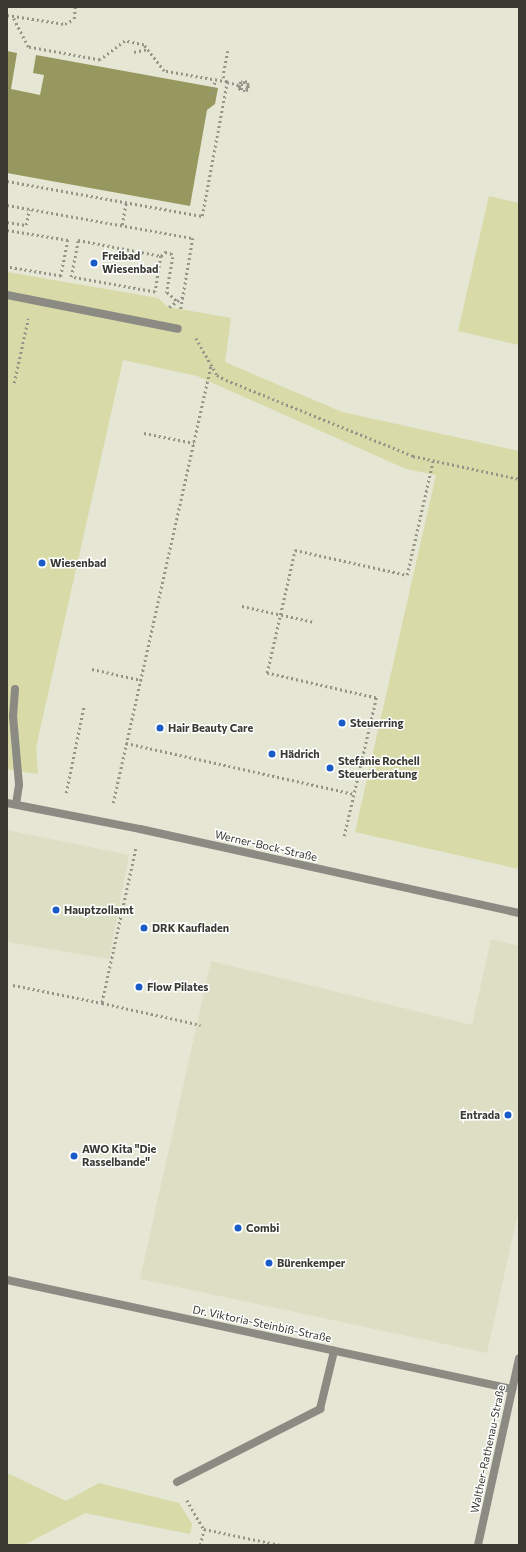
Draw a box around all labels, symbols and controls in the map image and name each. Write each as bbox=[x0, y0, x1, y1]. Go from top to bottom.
place label: Freibad Wiesenbad bbox=[102, 250, 158, 276]
marker: Freibad Wiesenbad bbox=[89, 258, 99, 268]
place label: Wiesenbad bbox=[50, 556, 106, 570]
marker: Wiesenbad bbox=[37, 558, 47, 568]
place label: Steuerring bbox=[350, 716, 404, 730]
marker: Steuerring bbox=[337, 718, 347, 728]
place label: Hair Beauty Care bbox=[168, 721, 253, 735]
marker: Hair Beauty Care bbox=[155, 723, 165, 733]
place label: Hädrich bbox=[280, 747, 320, 761]
marker: Hädrich bbox=[267, 749, 277, 759]
place label: Stefanie Rochell Steuerberatung bbox=[338, 755, 420, 781]
marker: Stefanie Rochell Steuerberatung bbox=[325, 763, 335, 773]
street label: Werner-Bock-Straße bbox=[214, 828, 318, 864]
place label: Hauptzollamt bbox=[64, 903, 134, 917]
marker: Hauptzollamt bbox=[51, 905, 61, 915]
place label: DRK Kaufladen bbox=[152, 921, 229, 935]
marker: DRK Kaufladen bbox=[139, 923, 149, 933]
place label: Flow Pilates bbox=[147, 980, 208, 994]
marker: Flow Pilates bbox=[134, 982, 144, 992]
place label: Entrada bbox=[460, 1108, 500, 1122]
marker: Entrada bbox=[503, 1110, 513, 1120]
place label: AWO Kita "Die Rasselbande" bbox=[82, 1143, 156, 1169]
marker: AWO Kita "Die Rasselbande" bbox=[69, 1151, 79, 1161]
place label: Combi bbox=[246, 1221, 279, 1235]
marker: Combi bbox=[233, 1223, 243, 1233]
place label: Bürenkemper bbox=[277, 1256, 345, 1270]
marker: Bürenkemper bbox=[264, 1258, 274, 1268]
street label: Dr. Viktoria-Steinbiß-Straße bbox=[192, 1303, 332, 1345]
street label: Walther-Rathenau-Straße bbox=[468, 1384, 508, 1514]

